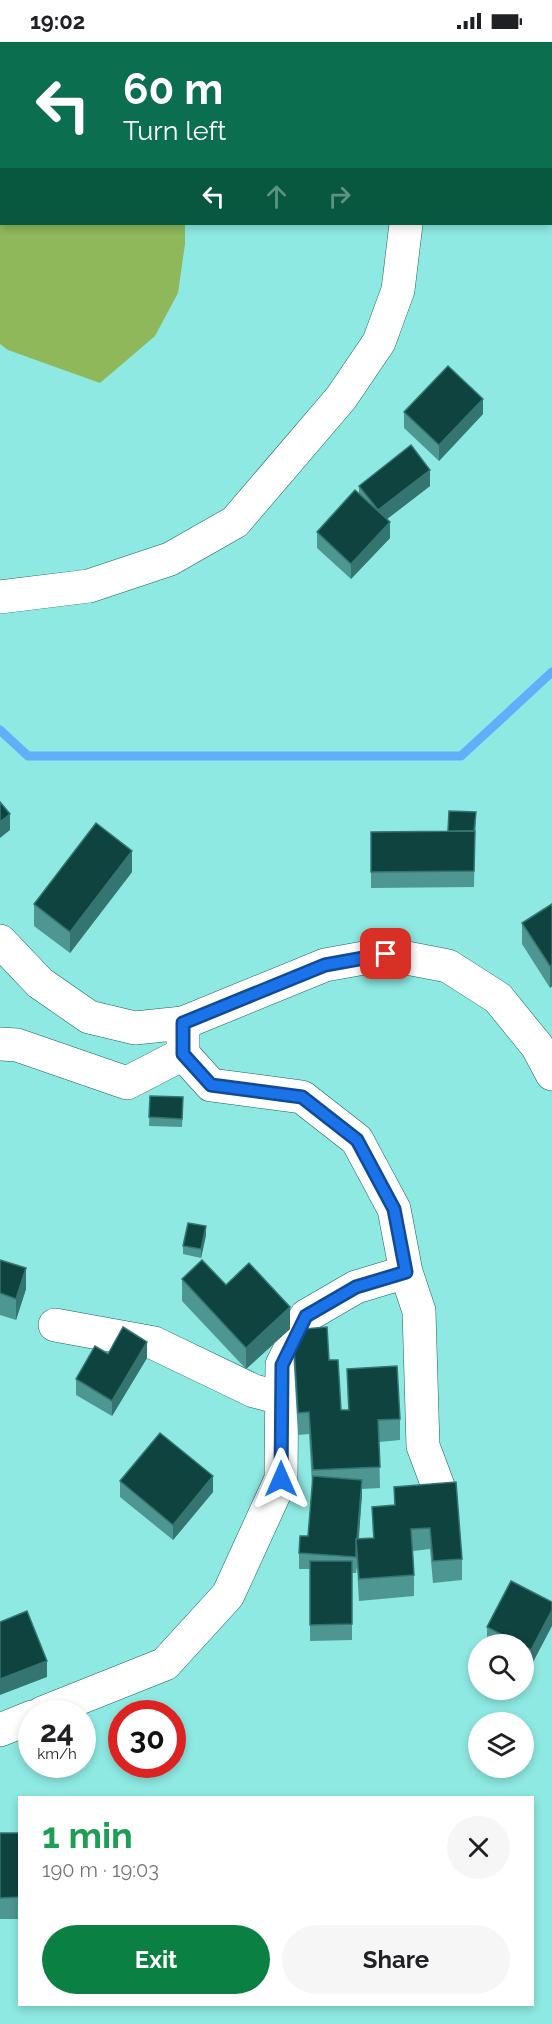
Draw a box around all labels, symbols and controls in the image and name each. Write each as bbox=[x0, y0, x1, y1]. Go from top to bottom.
text: 19:02 bbox=[30, 8, 85, 34]
text: 60 m bbox=[123, 65, 223, 114]
icon: left bbox=[24, 66, 102, 144]
text: Turn left bbox=[123, 115, 226, 146]
icon: left bbox=[197, 180, 230, 213]
icon: ahead bbox=[260, 180, 293, 213]
icon: right bbox=[323, 180, 356, 213]
pin bbox=[360, 928, 411, 979]
icon: arrive bbox=[369, 937, 402, 970]
position arrow bbox=[249, 1447, 313, 1511]
map controls bbox=[468, 1634, 534, 1778]
button: search bbox=[468, 1634, 534, 1700]
speed limit sign: 30 bbox=[108, 1700, 186, 1778]
button: layers bbox=[468, 1712, 534, 1778]
text: 24 bbox=[40, 1714, 74, 1749]
text: km/h bbox=[37, 1745, 77, 1763]
text: 1 min bbox=[42, 1814, 133, 1856]
button: close bbox=[447, 1816, 510, 1879]
text: 190 m · 19:03 bbox=[42, 1858, 159, 1882]
button: Exit bbox=[42, 1925, 270, 1994]
button: Share bbox=[282, 1925, 510, 1994]

